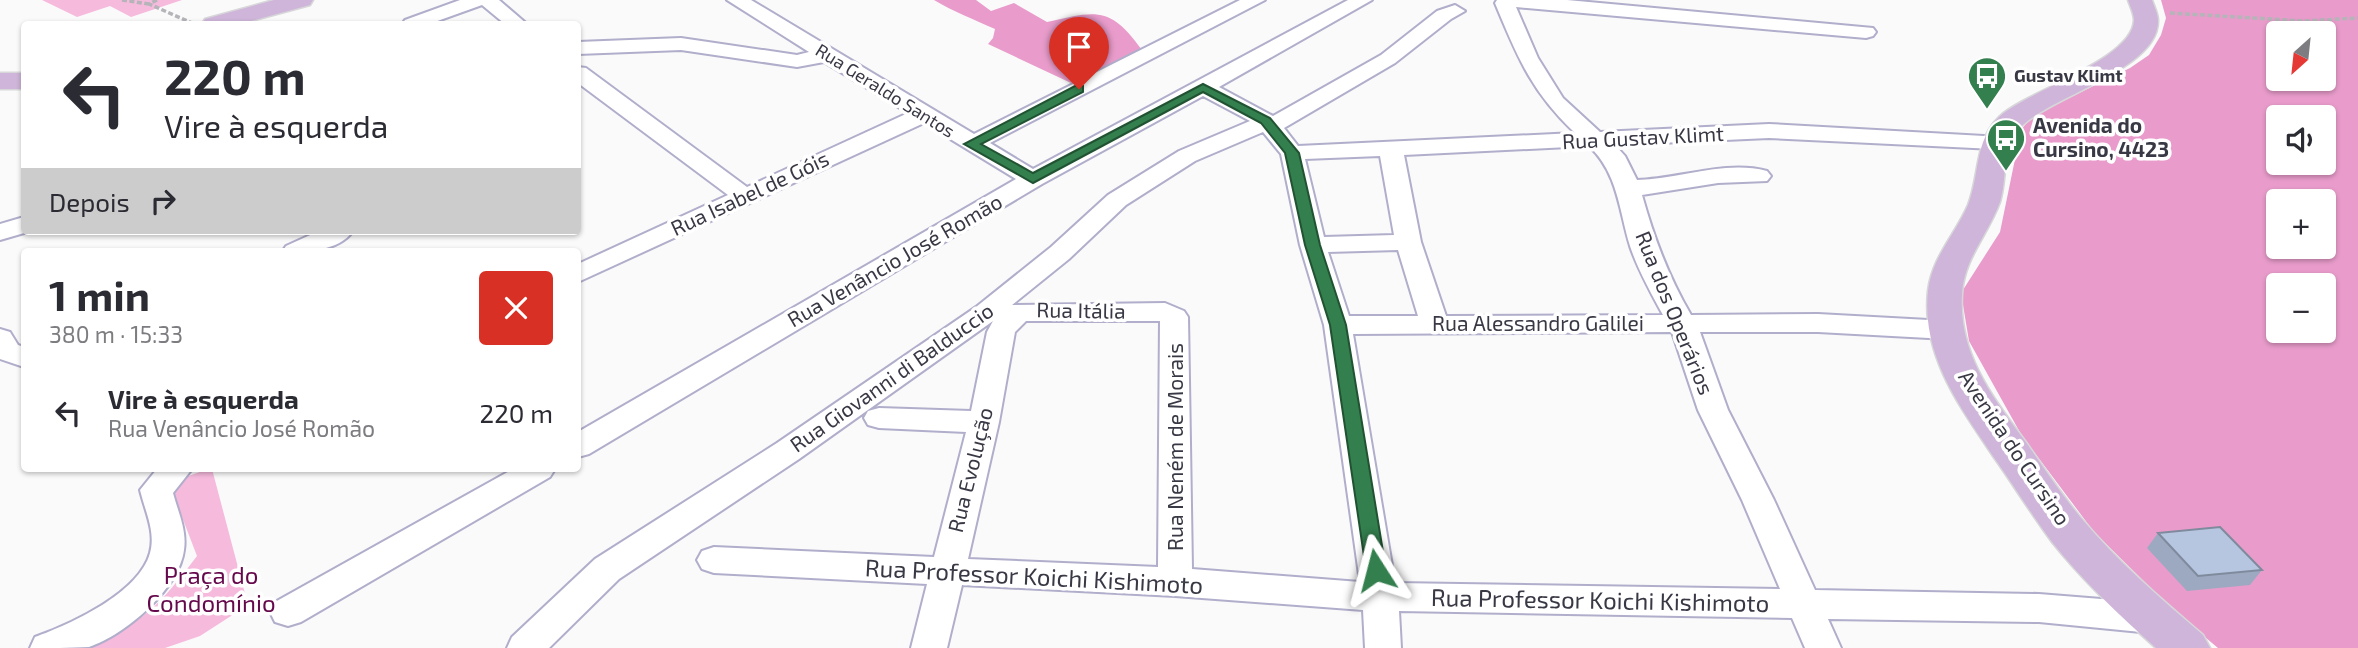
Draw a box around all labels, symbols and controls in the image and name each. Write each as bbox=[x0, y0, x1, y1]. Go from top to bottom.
pin bbox=[1049, 17, 1109, 89]
north arrow bbox=[2266, 21, 2336, 91]
map controls bbox=[2266, 21, 2336, 343]
icon: arrive bbox=[1060, 28, 1098, 66]
street label: Rua Geraldo Santos bbox=[812, 38, 959, 142]
text: 220 m bbox=[164, 46, 306, 105]
icon: left bbox=[49, 49, 140, 140]
bus stop icon: Gustav Klimt bbox=[1966, 55, 2008, 110]
place label: Gustav Klimt bbox=[2014, 64, 2123, 86]
button: sound bbox=[2266, 105, 2336, 175]
text: Vire à esquerda bbox=[164, 106, 388, 144]
place label: Avenida do Cursino, 4423 bbox=[2033, 112, 2169, 161]
bus stop icon: Avenida do Cursino, 4423 bbox=[1985, 117, 2027, 172]
street label: Rua Gustav Klimt bbox=[1561, 120, 1725, 153]
street label: Rua Isabel de Góis bbox=[666, 145, 832, 240]
icon: right bbox=[144, 182, 182, 220]
text: Depois bbox=[49, 186, 130, 217]
street label: Rua Venâncio José Romão bbox=[782, 188, 1006, 331]
button: + bbox=[2266, 189, 2336, 259]
street label: Rua dos Operários bbox=[1631, 227, 1720, 398]
text: 1 min bbox=[49, 269, 150, 319]
button: close bbox=[479, 271, 553, 345]
button: − bbox=[2266, 273, 2336, 343]
street label: Rua Itália bbox=[1036, 296, 1126, 323]
street label: Rua Giovanni di Balduccio bbox=[785, 297, 998, 457]
street label: Rua Alessandro Galilei bbox=[1432, 310, 1644, 335]
text: 380 m · 15:33 bbox=[49, 320, 183, 348]
street label: Rua Neném de Morais bbox=[1162, 343, 1187, 551]
street label: Avenida do Cursino bbox=[1954, 365, 2076, 529]
text: Vire à esquerda bbox=[108, 383, 299, 414]
icon: left bbox=[49, 394, 87, 432]
text: 220 m bbox=[480, 397, 553, 428]
street label: Rua Evolução bbox=[942, 405, 999, 535]
text: Rua Venâncio José Romão bbox=[108, 414, 375, 442]
position arrow bbox=[1339, 533, 1413, 607]
street label: Rua Professor Koichi Kishimoto bbox=[864, 552, 1204, 599]
park label: Praça do Condomínio bbox=[146, 560, 276, 617]
street label: Rua Professor Koichi Kishimoto bbox=[1431, 582, 1770, 617]

